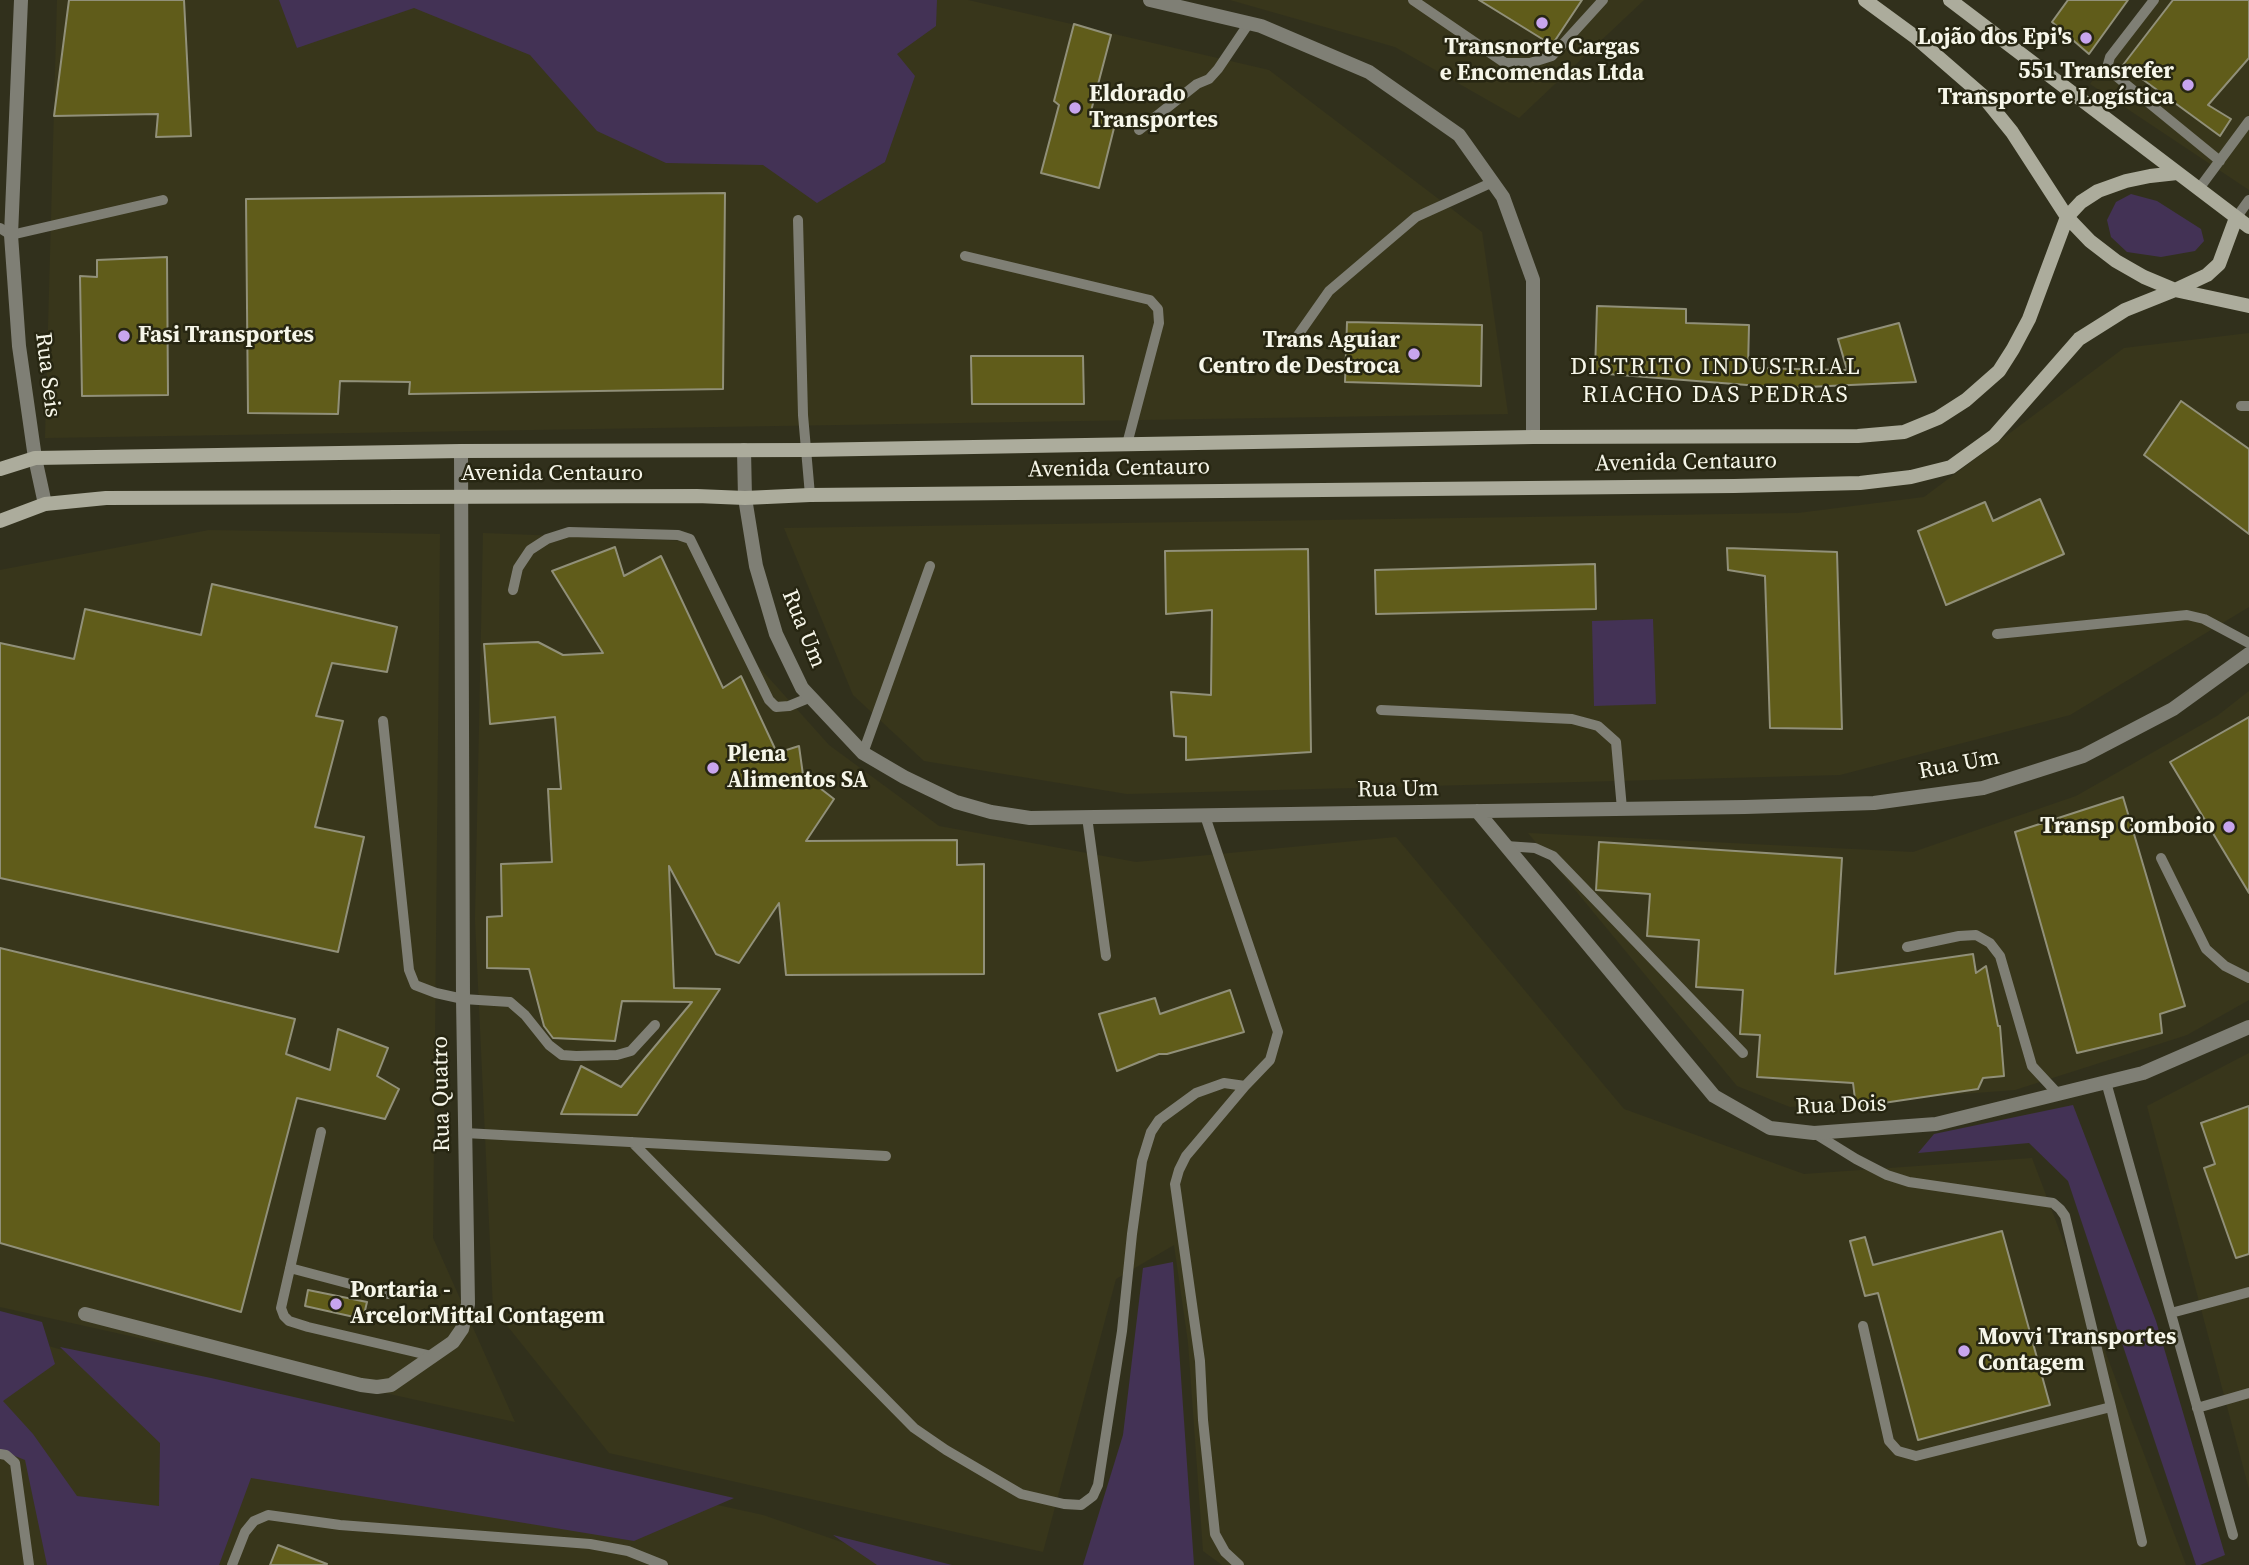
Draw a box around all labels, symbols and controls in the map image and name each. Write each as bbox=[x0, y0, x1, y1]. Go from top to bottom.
marker: Transnorte Cargas e Encomendas Ltda bbox=[1534, 15, 1550, 31]
place label: Lojão dos Epi's bbox=[1917, 24, 2072, 52]
marker: Lojão dos Epi's bbox=[2078, 30, 2094, 46]
place label: Transnorte Cargas e Encomendas Ltda bbox=[1440, 34, 1644, 88]
place label: 551 Transrefer Transporte e Logística bbox=[1938, 58, 2174, 112]
marker: 551 Transrefer Transporte e Logística bbox=[2180, 77, 2196, 93]
place label: Eldorado Transportes bbox=[1089, 81, 1218, 135]
marker: Eldorado Transportes bbox=[1067, 100, 1083, 116]
place label: Fasi Transportes bbox=[138, 322, 314, 350]
place label: Trans Aguiar Centro de Destroca bbox=[1198, 327, 1400, 381]
marker: Fasi Transportes bbox=[116, 328, 132, 344]
street label: Rua Seis bbox=[28, 331, 66, 419]
marker: Trans Aguiar Centro de Destroca bbox=[1406, 346, 1422, 362]
district label: DISTRITO INDUSTRIAL RIACHO DAS PEDRAS bbox=[1572, 354, 1860, 410]
street label: Avenida Centauro bbox=[1595, 448, 1777, 478]
street label: Avenida Centauro bbox=[1028, 454, 1210, 484]
street label: Avenida Centauro bbox=[461, 460, 643, 488]
street label: Rua Um bbox=[775, 586, 831, 672]
place label: Plena Alimentos SA bbox=[727, 741, 868, 795]
street label: Rua Um bbox=[1916, 744, 2002, 786]
marker: Plena Alimentos SA bbox=[705, 760, 721, 776]
street label: Rua Um bbox=[1357, 775, 1439, 805]
place label: Transp Comboio bbox=[2040, 813, 2215, 841]
marker: Transp Comboio bbox=[2221, 819, 2237, 835]
street label: Rua Quatro bbox=[427, 1036, 457, 1152]
street label: Rua Dois bbox=[1795, 1091, 1887, 1121]
place label: Portaria - ArcelorMittal Contagem bbox=[350, 1277, 605, 1331]
marker: Portaria - ArcelorMittal Contagem bbox=[328, 1296, 344, 1312]
place label: Movvi Transportes Contagem bbox=[1978, 1324, 2176, 1378]
marker: Movvi Transportes Contagem bbox=[1956, 1343, 1972, 1359]

